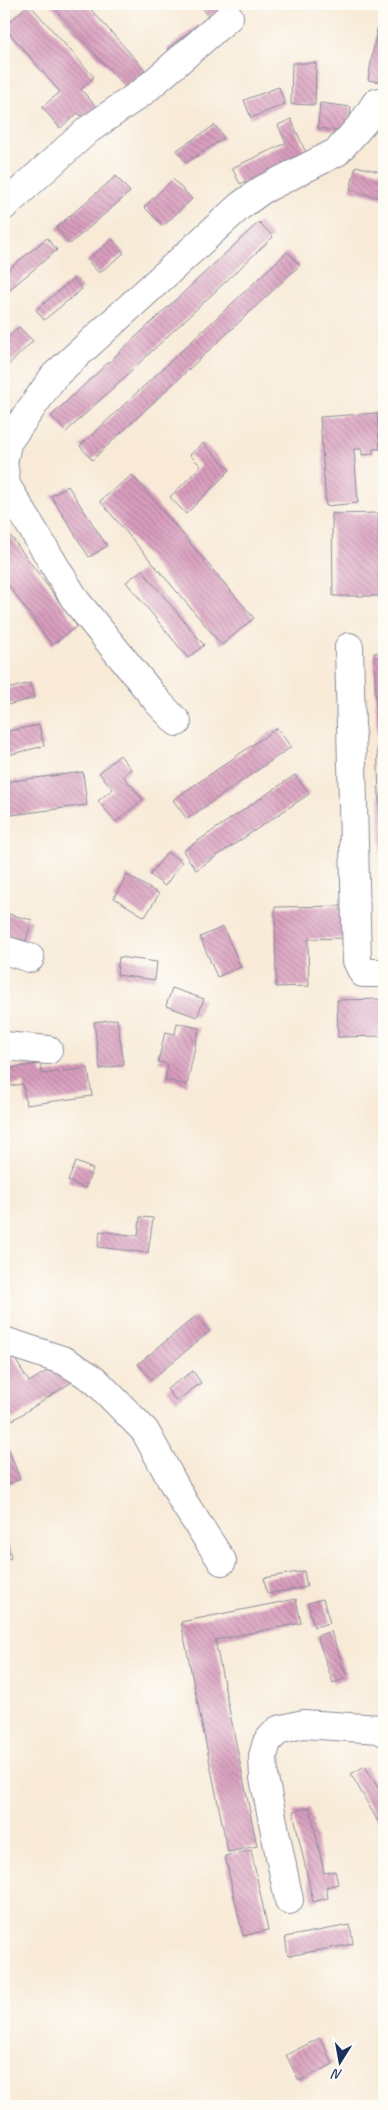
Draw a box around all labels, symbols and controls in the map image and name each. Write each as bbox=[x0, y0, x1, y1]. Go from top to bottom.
north arrow bbox=[316, 2038, 366, 2088]
text: N bbox=[329, 2065, 343, 2083]

